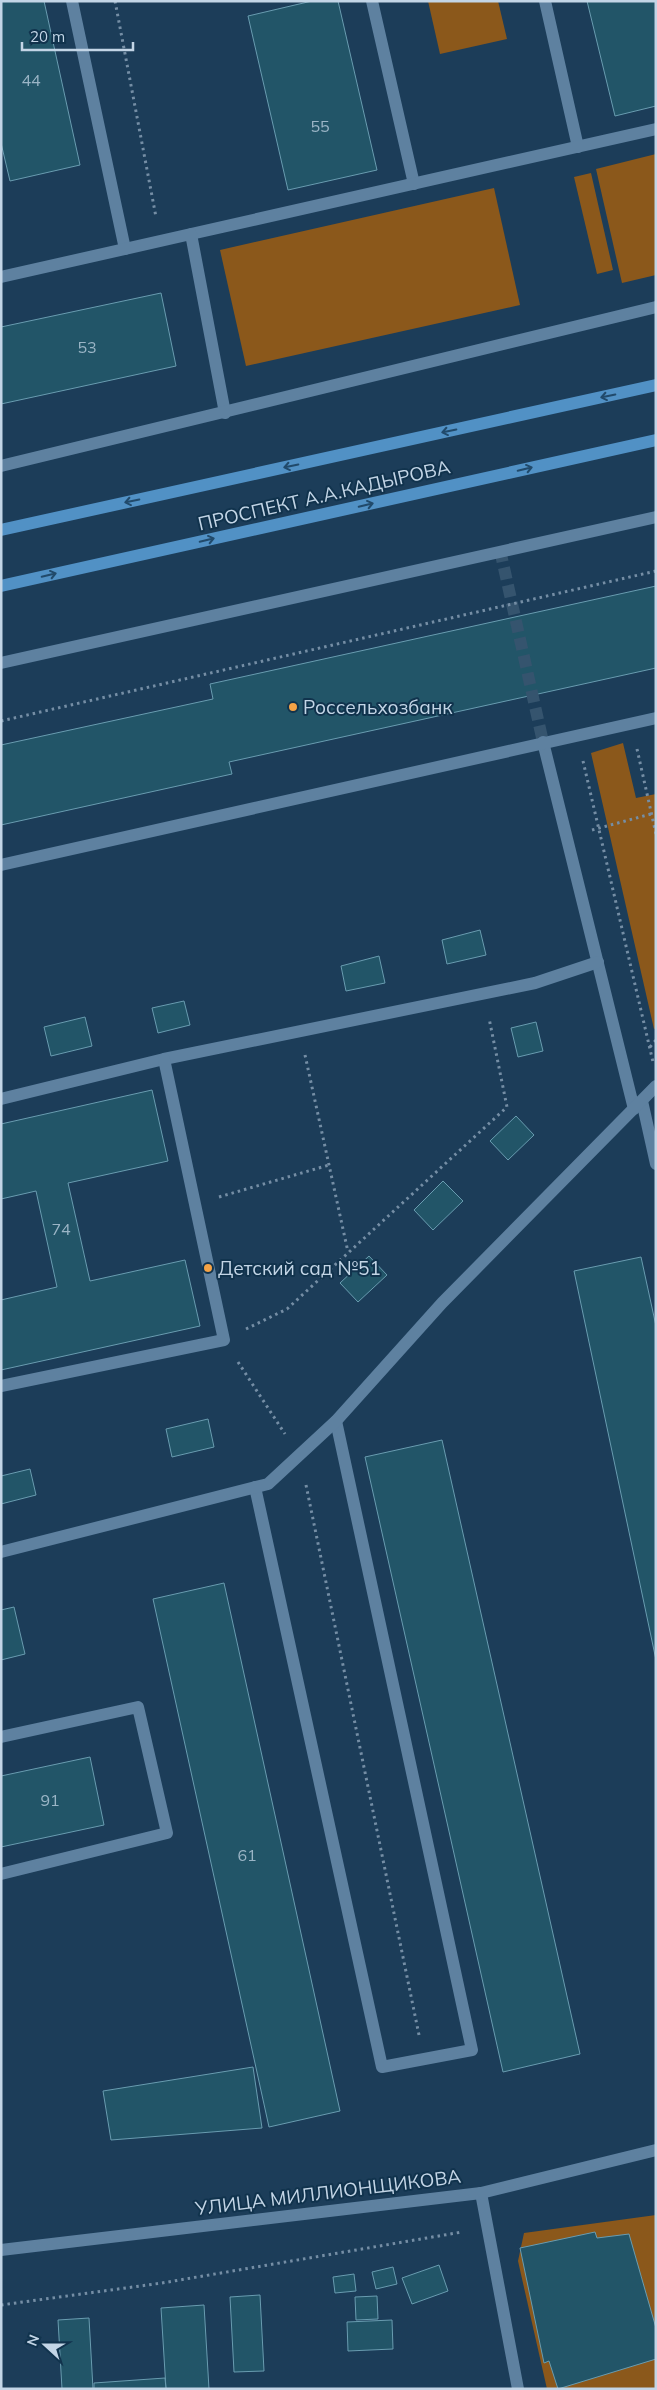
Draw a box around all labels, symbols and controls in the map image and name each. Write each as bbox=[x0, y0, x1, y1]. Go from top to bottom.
scale bar bbox=[22, 20, 134, 52]
text: 20 m bbox=[30, 27, 65, 46]
house number: 44 bbox=[21, 70, 41, 90]
house number: 55 bbox=[310, 116, 330, 136]
house number: 53 bbox=[77, 337, 97, 357]
one-way arrow bbox=[601, 392, 617, 401]
one-way arrow bbox=[442, 427, 458, 436]
street label: ПРОСПЕКТ А.А.КАДЫРОВА bbox=[196, 454, 453, 536]
one-way arrow bbox=[283, 462, 299, 471]
one-way arrow bbox=[516, 464, 532, 473]
one-way arrow bbox=[125, 497, 141, 506]
one-way arrow bbox=[358, 499, 374, 509]
one-way arrow bbox=[199, 535, 215, 544]
one-way arrow bbox=[40, 570, 56, 579]
place label: Россельхозбанк bbox=[303, 695, 453, 719]
marker: Россельхозбанк bbox=[287, 701, 299, 713]
house number: 74 bbox=[51, 1219, 71, 1239]
place label: Детский сад №51 bbox=[218, 1256, 381, 1280]
marker: Детский сад №51 bbox=[202, 1262, 214, 1274]
house number: 91 bbox=[40, 1790, 60, 1810]
house number: 61 bbox=[237, 1845, 257, 1865]
street label: УЛИЦА МИЛЛИОНЩИКОВА bbox=[193, 2164, 462, 2220]
north arrow bbox=[20, 2320, 70, 2370]
text: N bbox=[23, 2332, 43, 2349]

